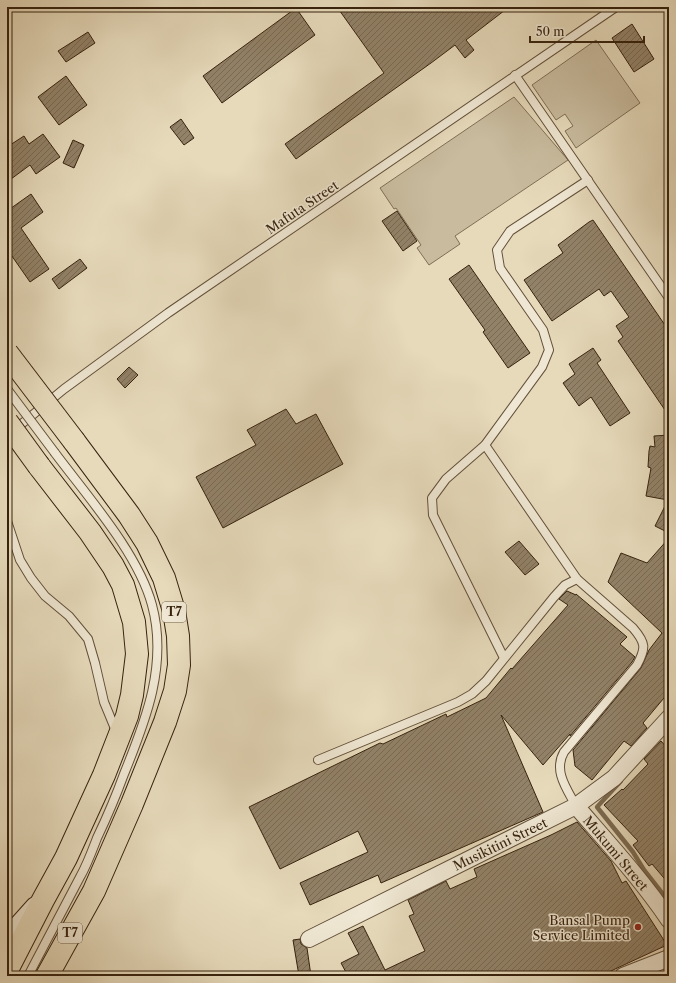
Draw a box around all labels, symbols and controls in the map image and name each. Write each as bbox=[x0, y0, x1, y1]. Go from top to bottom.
scale bar bbox=[530, 18, 644, 44]
text: 50 m bbox=[536, 24, 565, 39]
street label: Mafuta Street bbox=[263, 177, 342, 237]
road number: T7 bbox=[162, 602, 186, 622]
street label: Mukumi Street bbox=[580, 812, 652, 894]
street label: Musikitini Street bbox=[450, 814, 550, 874]
place label: Bansal Pump Service Limited bbox=[533, 912, 630, 943]
marker: Bansal Pump Service Limited bbox=[633, 922, 643, 932]
road number: T7 bbox=[58, 923, 82, 943]

